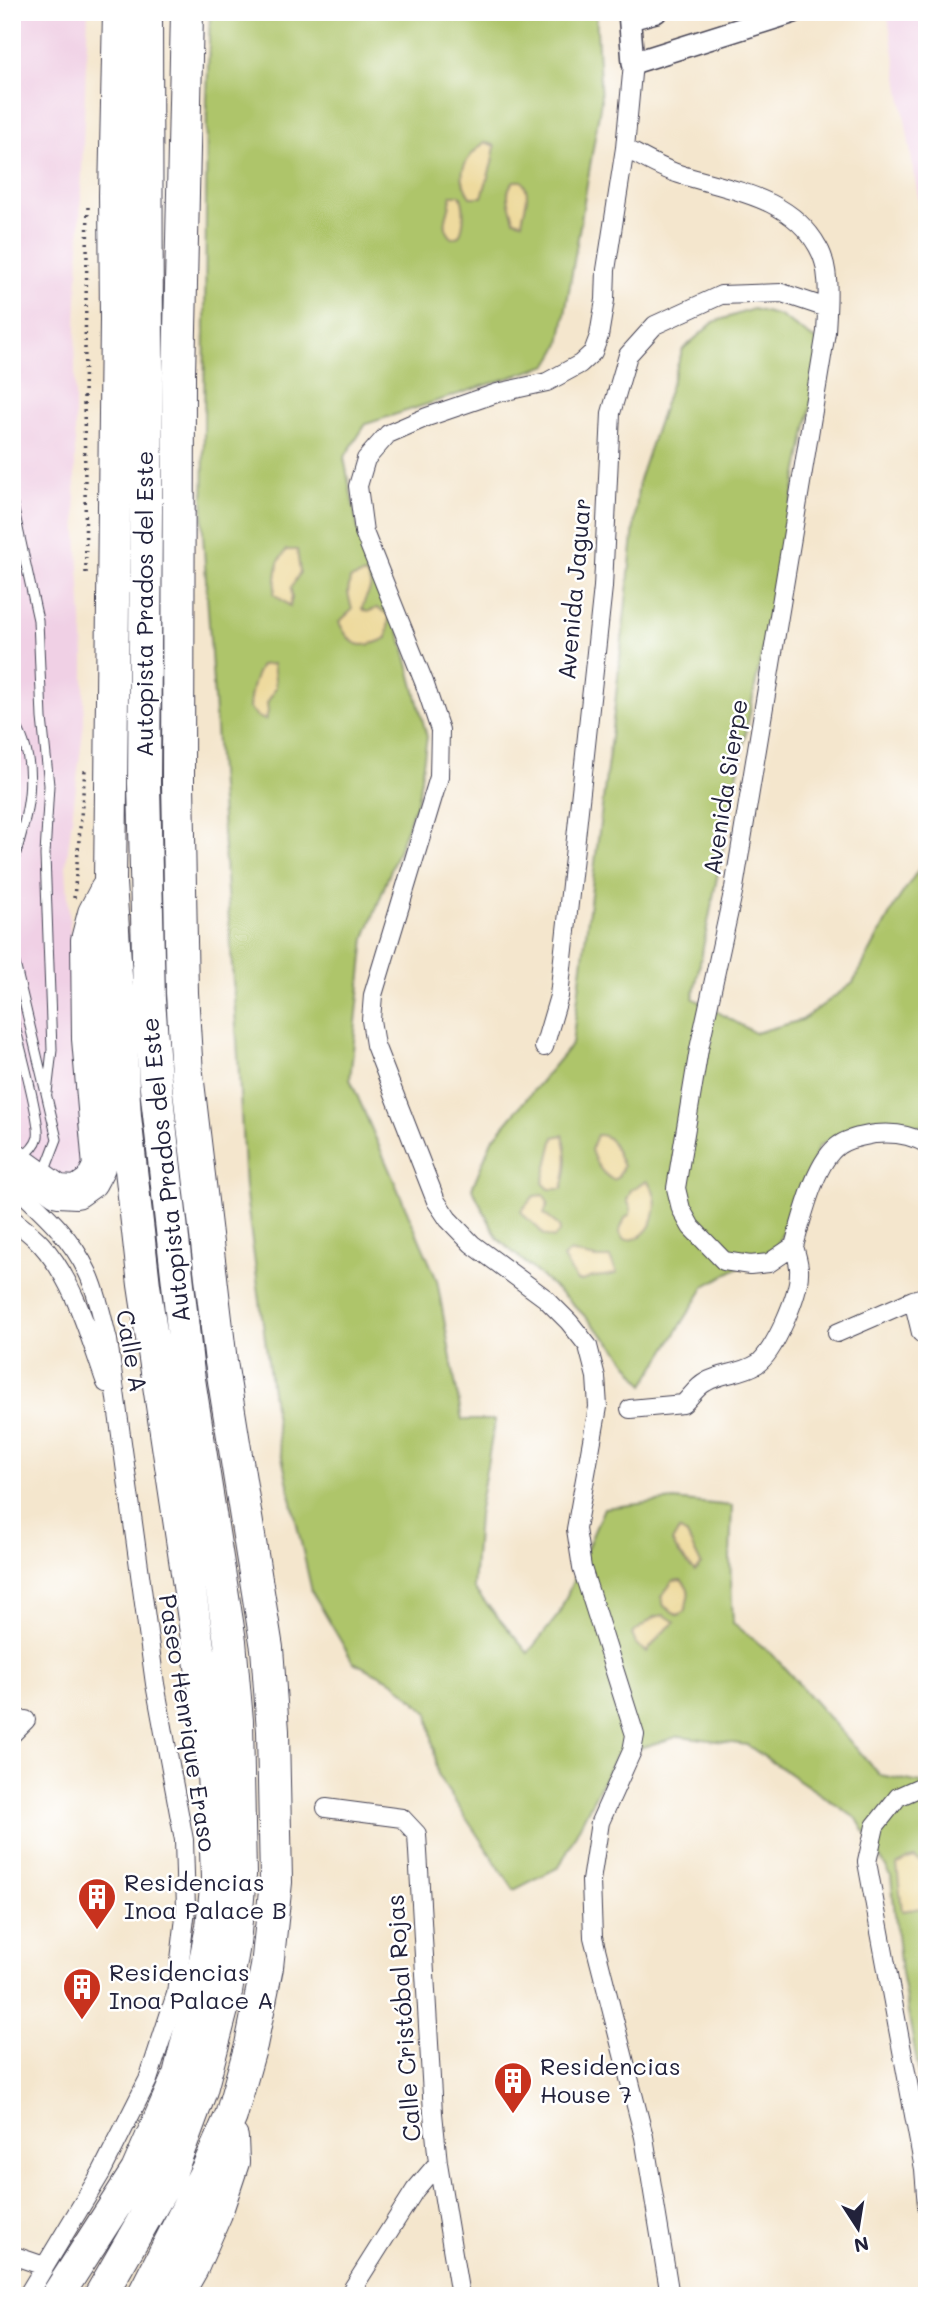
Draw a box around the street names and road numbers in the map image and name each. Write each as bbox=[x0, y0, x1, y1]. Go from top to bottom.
street label: Autopista Prados del Este bbox=[128, 451, 159, 757]
street label: Avenida Jaguar bbox=[550, 497, 597, 681]
street label: Avenida Sierpe bbox=[695, 697, 754, 877]
street label: Autopista Prados del Este bbox=[133, 1016, 196, 1324]
street label: Calle A bbox=[110, 1307, 155, 1394]
street label: Paseo Henrique Eraso bbox=[153, 1592, 224, 1854]
street label: Calle Cristóbal Rojas bbox=[378, 1893, 427, 2143]

